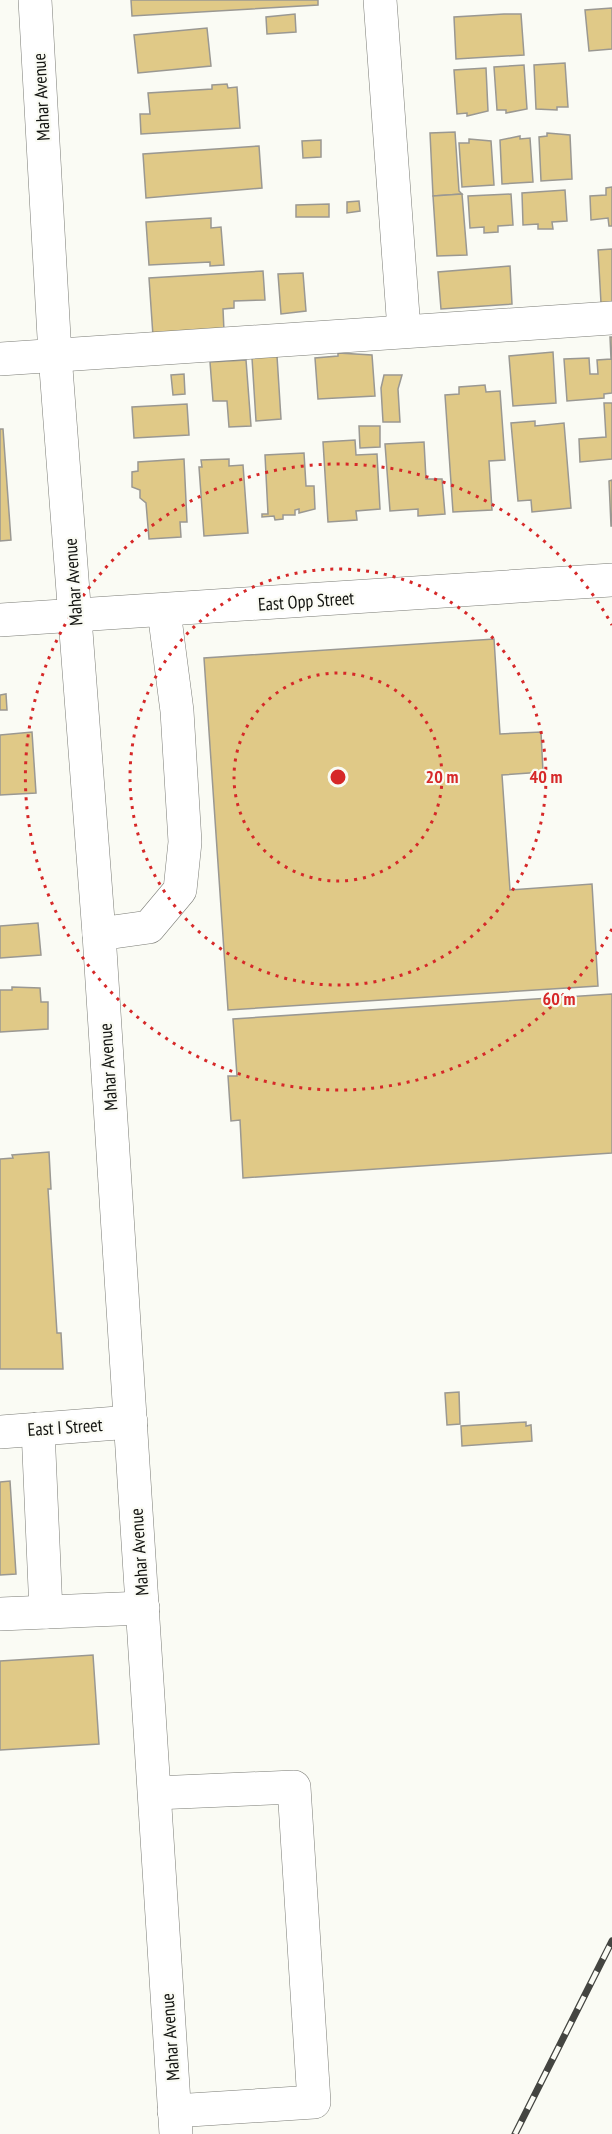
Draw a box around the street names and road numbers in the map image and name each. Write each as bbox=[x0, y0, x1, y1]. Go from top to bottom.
street label: Mahar Avenue bbox=[27, 53, 55, 141]
street label: Mahar Avenue bbox=[58, 538, 88, 626]
street label: East Opp Street bbox=[257, 586, 355, 616]
street label: Mahar Avenue bbox=[93, 1023, 123, 1111]
street label: East I Street bbox=[27, 1413, 103, 1441]
street label: Mahar Avenue bbox=[124, 1508, 154, 1596]
street label: Mahar Avenue bbox=[155, 1993, 185, 2081]

